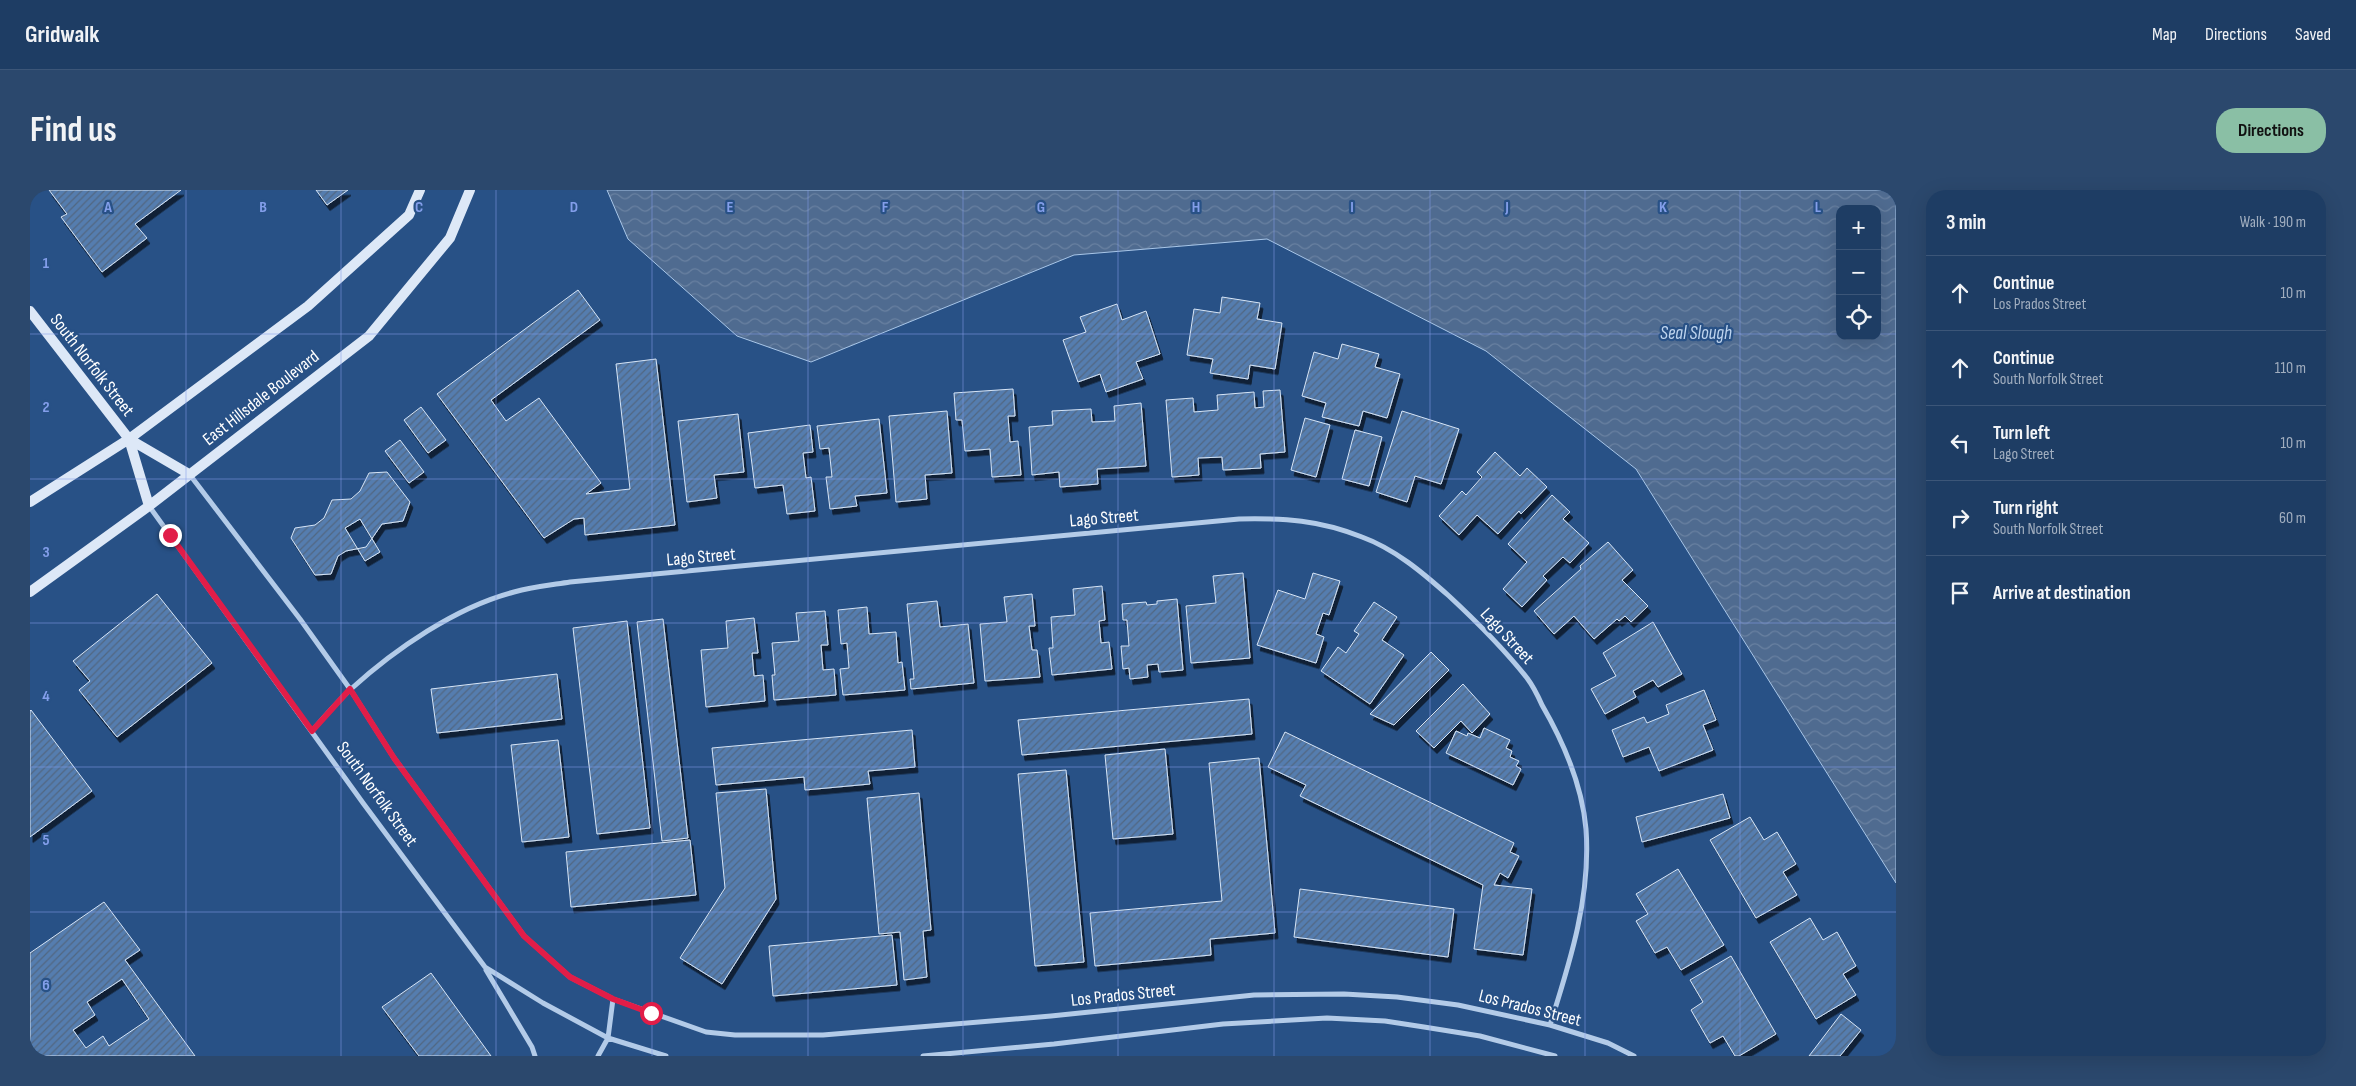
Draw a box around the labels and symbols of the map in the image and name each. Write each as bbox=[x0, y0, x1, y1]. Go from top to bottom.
text: A bbox=[103, 198, 112, 217]
text: B bbox=[259, 198, 267, 217]
text: C bbox=[415, 198, 423, 217]
text: D bbox=[570, 198, 578, 217]
text: E bbox=[727, 198, 734, 217]
text: F bbox=[882, 198, 889, 217]
text: G bbox=[1037, 198, 1045, 217]
text: H bbox=[1192, 198, 1200, 217]
text: I bbox=[1350, 198, 1354, 217]
text: J bbox=[1504, 198, 1509, 217]
text: K bbox=[1659, 198, 1667, 217]
text: L bbox=[1815, 198, 1822, 217]
text: 1 bbox=[43, 254, 50, 273]
street label: South Norfolk Street bbox=[46, 310, 139, 421]
water label: Seal Slough bbox=[1660, 322, 1732, 345]
street label: East Hillsdale Boulevard bbox=[199, 346, 323, 450]
text: 2 bbox=[42, 398, 50, 417]
street label: Lago Street bbox=[1069, 504, 1140, 531]
route end bbox=[159, 524, 182, 547]
text: 3 bbox=[42, 543, 50, 562]
street label: Lago Street bbox=[666, 543, 737, 570]
street label: Lago Street bbox=[1476, 604, 1539, 669]
text: 4 bbox=[42, 687, 50, 706]
street label: South Norfolk Street bbox=[332, 738, 422, 851]
text: 5 bbox=[42, 831, 50, 850]
text: 6 bbox=[42, 976, 50, 995]
street label: Los Prados Street bbox=[1070, 979, 1177, 1011]
street label: Los Prados Street bbox=[1477, 985, 1584, 1031]
route start bbox=[640, 1002, 663, 1025]

